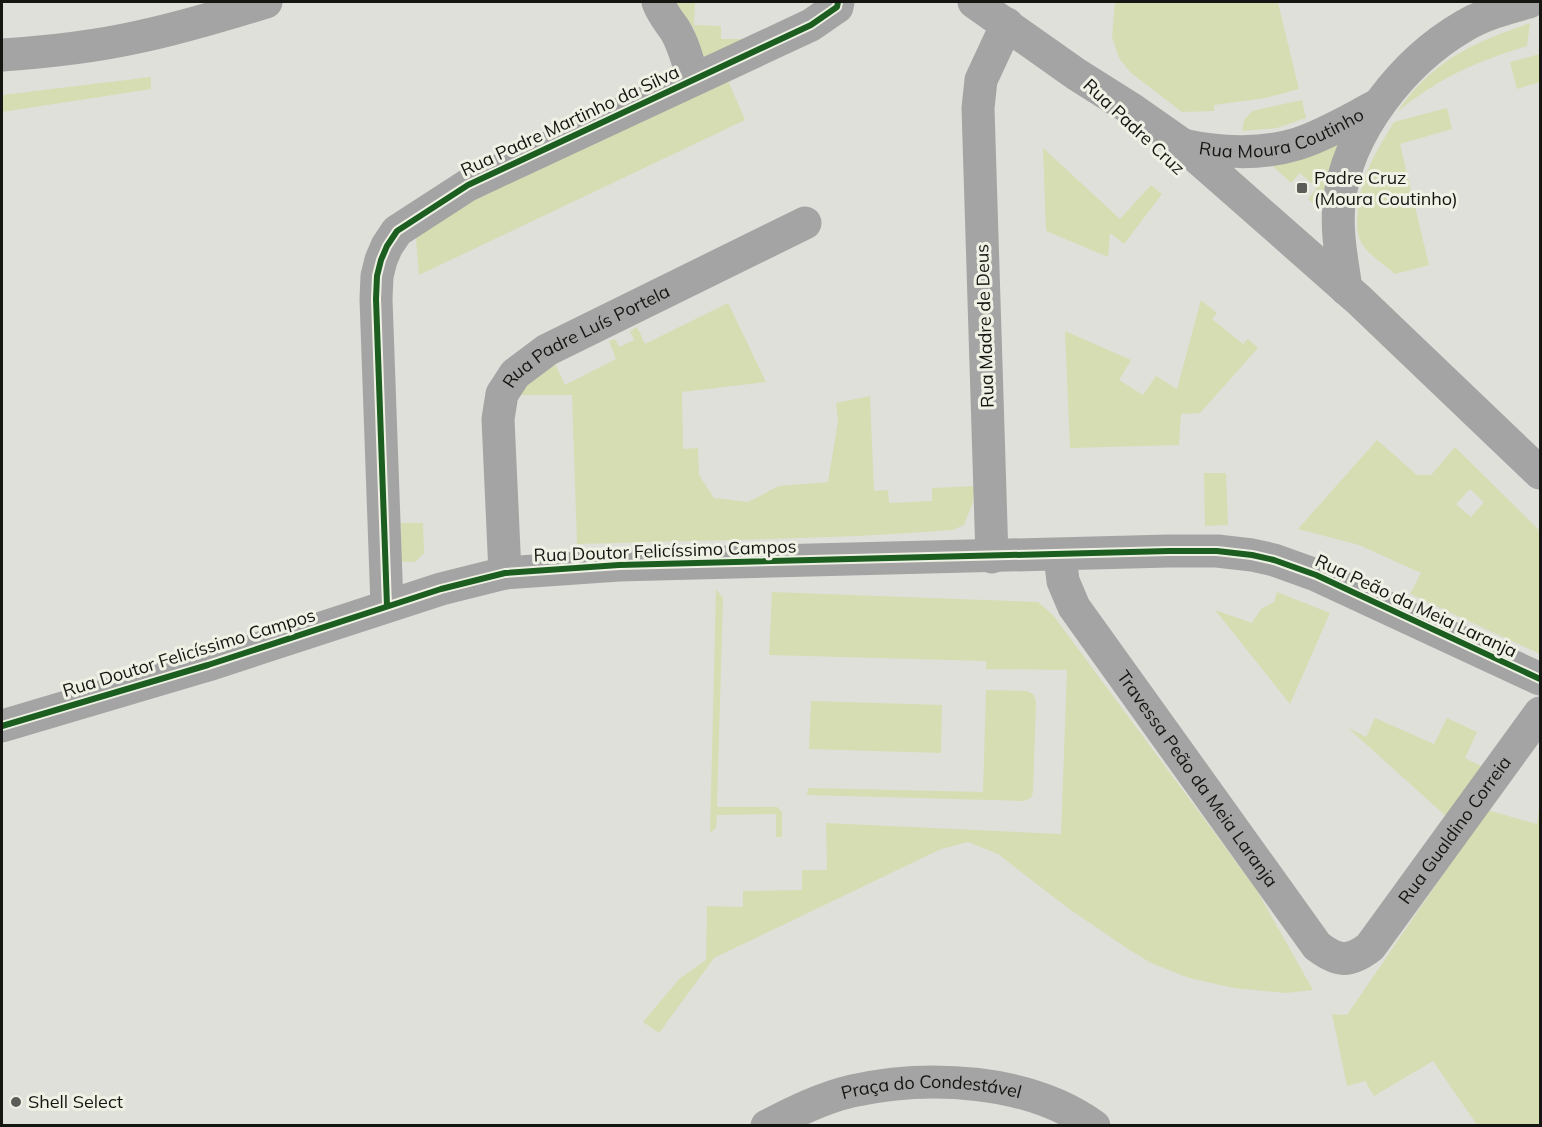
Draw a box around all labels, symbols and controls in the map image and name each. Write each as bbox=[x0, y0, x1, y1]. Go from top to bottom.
street label: Rua Padre Martinho da Silva bbox=[457, 60, 683, 181]
street label: Rua Padre Cruz bbox=[1079, 74, 1190, 180]
street label: Rua Moura Coutinho bbox=[1198, 103, 1368, 163]
place label: Padre Cruz (Moura Coutinho) bbox=[1314, 166, 1458, 210]
marker: Padre Cruz (Moura Coutinho) bbox=[1295, 181, 1309, 195]
street label: Rua Madre de Deus bbox=[970, 244, 999, 408]
street label: Rua Padre Luís Portela bbox=[497, 279, 674, 392]
street label: Rua Doutor Felicíssimo Campos bbox=[533, 534, 797, 567]
street label: Rua Peão da Meia Laranja bbox=[1312, 549, 1521, 662]
street label: Rua Doutor Felicíssimo Campos bbox=[60, 603, 318, 702]
street label: Travessa Peão da Meia Laranja bbox=[1112, 666, 1283, 892]
street label: Rua Gualdino Correia bbox=[1393, 751, 1516, 909]
street label: Praça do Condestável bbox=[838, 1070, 1024, 1104]
place label: Shell Select bbox=[28, 1090, 123, 1113]
marker: Shell Select bbox=[9, 1095, 23, 1109]

